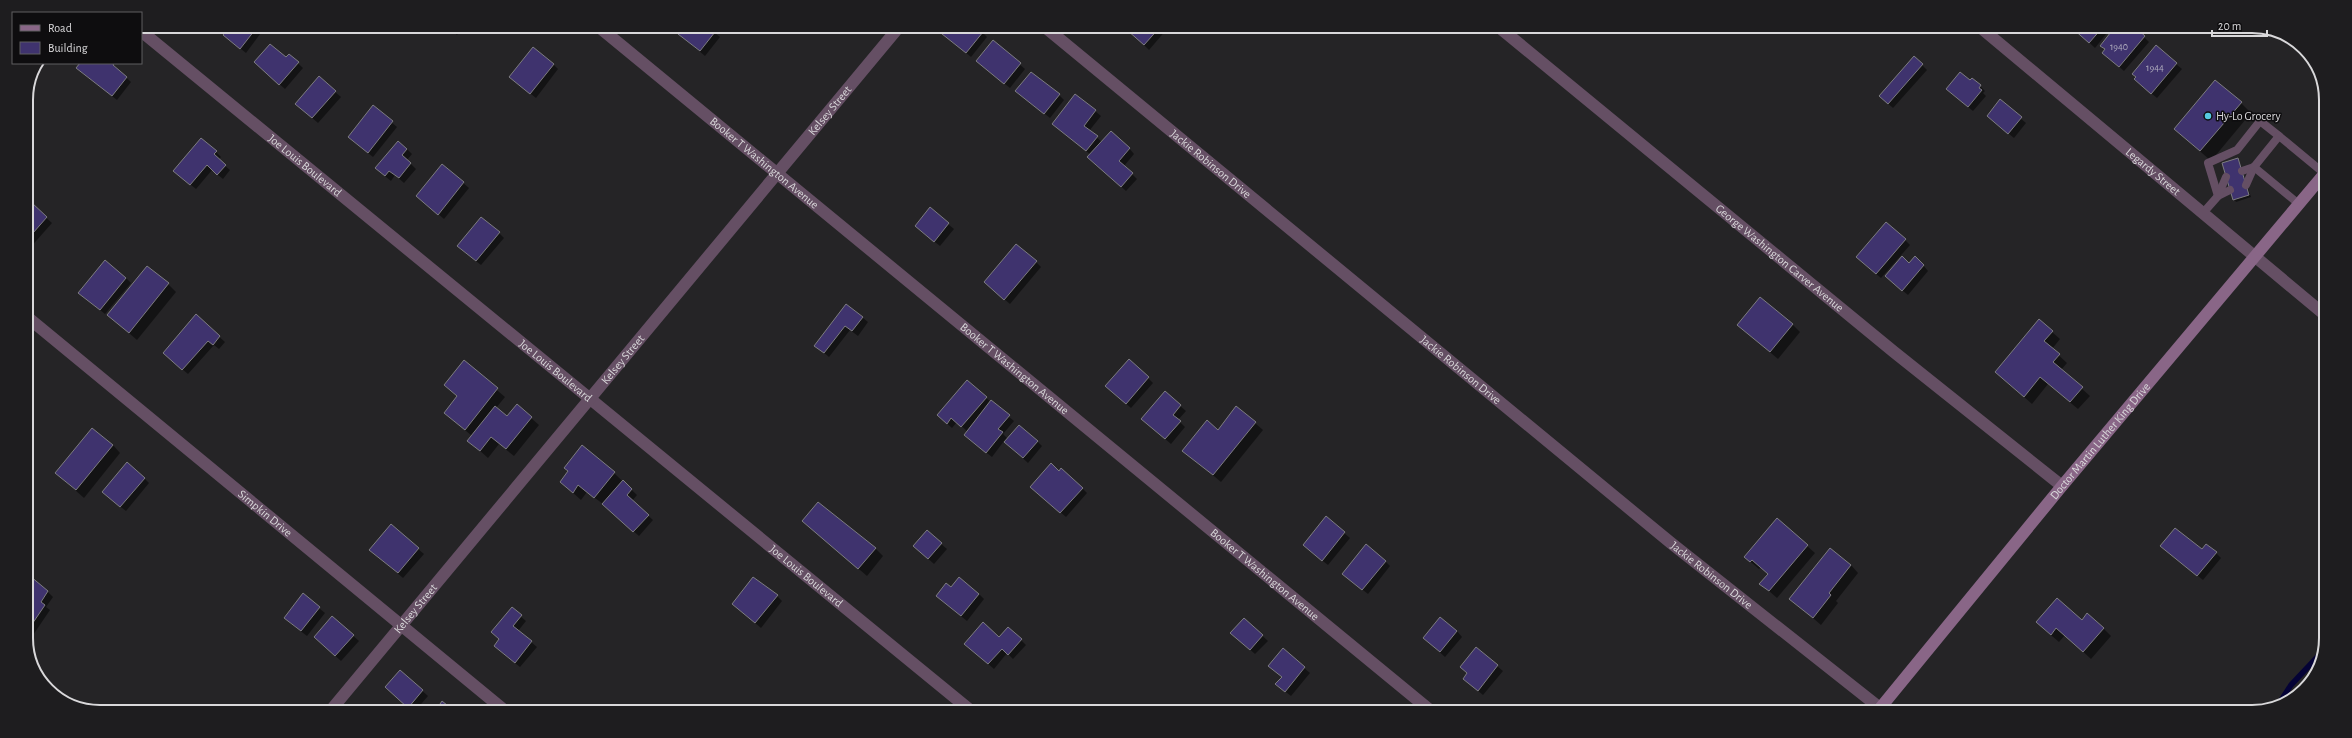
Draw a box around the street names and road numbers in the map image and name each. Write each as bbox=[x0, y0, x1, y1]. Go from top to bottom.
street label: Kelsey Street bbox=[806, 83, 854, 137]
street label: Booker T Washington Avenue bbox=[708, 115, 821, 211]
street label: Jackie Robinson Drive bbox=[1168, 127, 1253, 200]
street label: Joe Louis Boulevard bbox=[266, 132, 344, 199]
street label: Legardy Street bbox=[2123, 145, 2183, 198]
street label: George Washington Carver Avenue bbox=[1713, 202, 1846, 314]
street label: Booker T Washington Avenue bbox=[958, 321, 1071, 417]
street label: Kelsey Street bbox=[599, 332, 647, 386]
street label: Jackie Robinson Drive bbox=[1418, 333, 1503, 406]
street label: Joe Louis Boulevard bbox=[517, 337, 594, 404]
street label: Doctor Martin Luther King Drive bbox=[2048, 380, 2152, 502]
street label: Simpkin Drive bbox=[236, 488, 294, 539]
street label: Booker T Washington Avenue bbox=[1208, 526, 1321, 622]
street label: Jackie Robinson Drive bbox=[1668, 539, 1755, 611]
street label: Joe Louis Boulevard bbox=[768, 543, 845, 609]
street label: Kelsey Street bbox=[392, 581, 439, 635]

